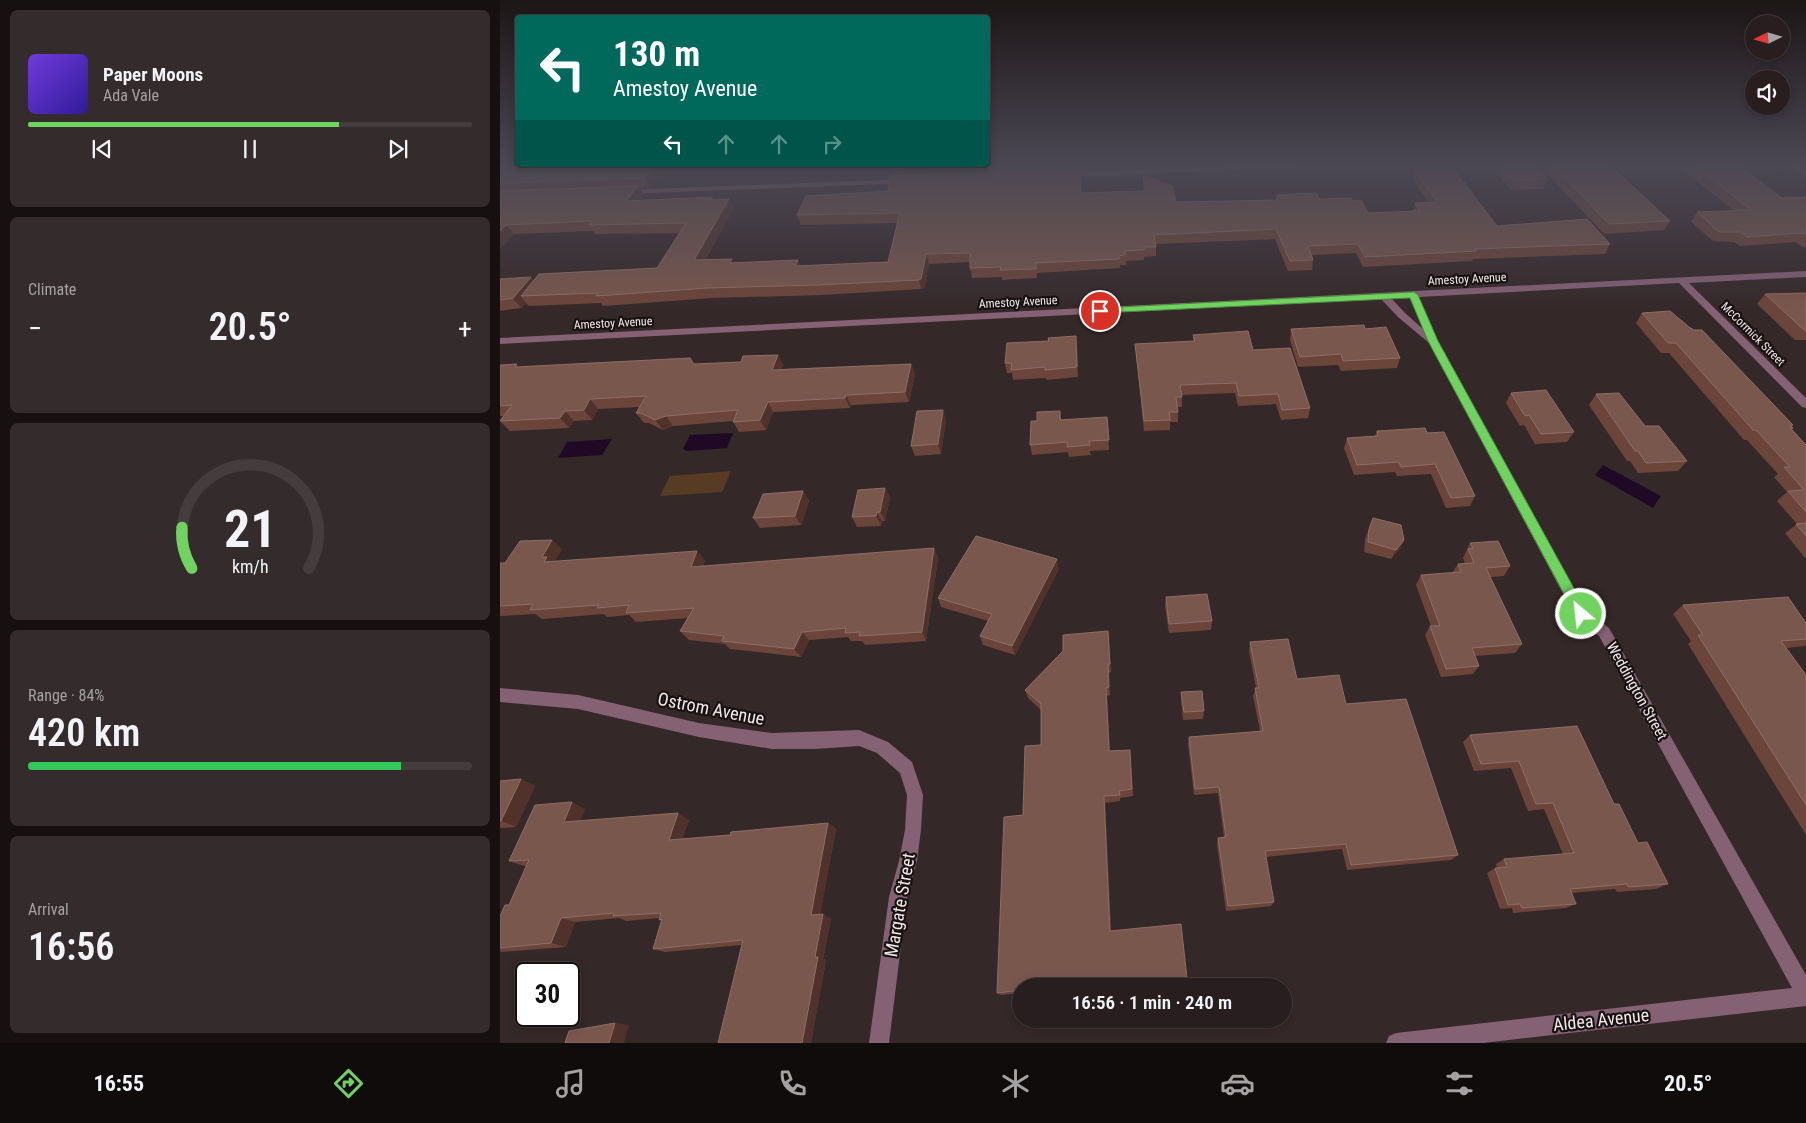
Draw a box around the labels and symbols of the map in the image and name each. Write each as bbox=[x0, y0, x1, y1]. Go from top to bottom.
north arrow bbox=[1745, 15, 1790, 60]
street label: Amestoy Avenue bbox=[1427, 270, 1507, 288]
pin bbox=[1079, 290, 1121, 332]
street label: Amestoy Avenue bbox=[978, 293, 1058, 311]
street label: McCormick Street bbox=[1718, 299, 1788, 369]
street label: Amestoy Avenue bbox=[573, 314, 653, 332]
position arrow bbox=[1554, 587, 1606, 639]
street label: Weddington Street bbox=[1603, 639, 1671, 743]
street label: Ostrom Avenue bbox=[656, 688, 766, 729]
street label: Margate Street bbox=[880, 851, 919, 958]
speed limit sign: 30 bbox=[515, 962, 580, 1027]
street label: Aldea Avenue bbox=[1552, 1004, 1650, 1035]

